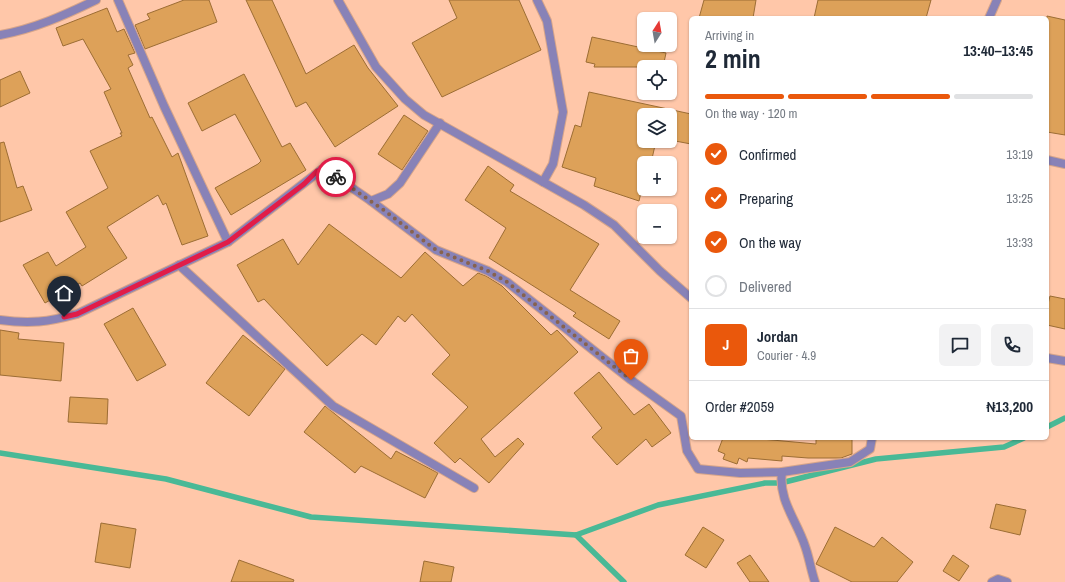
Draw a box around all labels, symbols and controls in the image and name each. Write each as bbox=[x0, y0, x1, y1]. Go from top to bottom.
north arrow bbox=[637, 12, 677, 52]
map controls bbox=[637, 12, 677, 244]
text: Arriving in bbox=[705, 27, 754, 44]
text: 13:40–13:45 bbox=[963, 40, 1033, 61]
text: 2 min bbox=[705, 41, 761, 76]
button: locate bbox=[637, 60, 677, 100]
text: On the way · 120 m bbox=[705, 105, 797, 122]
button: layers bbox=[637, 108, 677, 148]
icon: check bbox=[705, 143, 727, 165]
text: Confirmed bbox=[739, 144, 796, 165]
text: 13:19 bbox=[1006, 146, 1033, 163]
button: + bbox=[637, 156, 677, 196]
courier bbox=[316, 157, 356, 197]
icon: bike bbox=[325, 166, 347, 188]
icon: check bbox=[705, 187, 727, 209]
text: Preparing bbox=[739, 188, 793, 209]
text: 13:25 bbox=[1006, 190, 1033, 207]
button: − bbox=[637, 204, 677, 244]
icon: check bbox=[705, 231, 727, 253]
text: On the way bbox=[739, 232, 801, 253]
text: 13:33 bbox=[1006, 234, 1033, 251]
pin bbox=[47, 276, 81, 317]
text: Delivered bbox=[739, 276, 792, 297]
icon: home bbox=[53, 282, 75, 304]
button: chat bbox=[939, 324, 981, 366]
button: phone bbox=[991, 324, 1033, 366]
text: Jordan bbox=[757, 326, 798, 347]
text: J bbox=[723, 334, 729, 355]
pin bbox=[614, 339, 648, 380]
icon: bag bbox=[620, 345, 642, 367]
text: Courier · 4.9 bbox=[757, 347, 816, 364]
text: Order #2059 bbox=[705, 396, 774, 417]
text: ₦13,200 bbox=[986, 396, 1033, 417]

